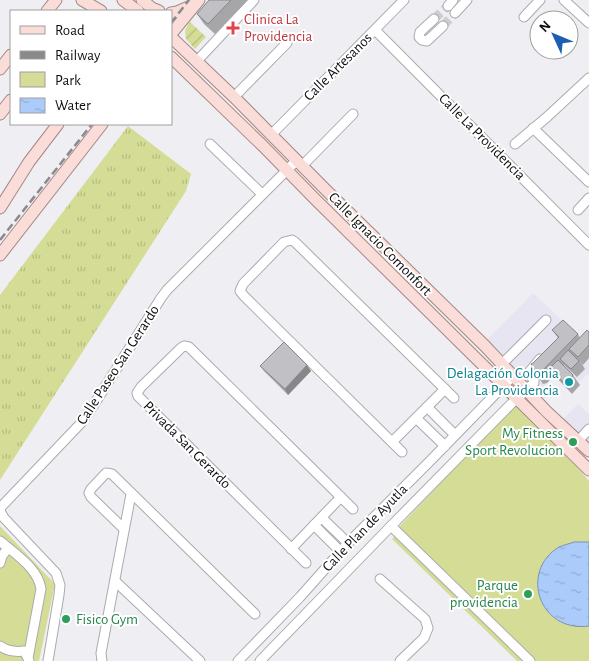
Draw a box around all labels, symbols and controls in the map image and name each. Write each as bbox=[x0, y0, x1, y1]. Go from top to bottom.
legend bbox=[10, 10, 172, 125]
north arrow bbox=[529, 10, 579, 60]
place label: Clinica La Providencia bbox=[244, 12, 312, 44]
text: N bbox=[537, 18, 554, 35]
marker: Clinica La Providencia bbox=[226, 21, 240, 35]
text: Road bbox=[55, 23, 85, 38]
street label: Calle Artesanos bbox=[301, 30, 375, 104]
text: Railway bbox=[55, 48, 101, 63]
text: Park bbox=[55, 73, 81, 88]
street label: Calle La Providencia bbox=[436, 91, 528, 183]
text: Water bbox=[55, 98, 91, 113]
street label: Calle Ignacio Comonfort bbox=[326, 190, 435, 299]
street label: Calle Paseo San Gerardo bbox=[74, 303, 162, 427]
place label: Delagación Colonia La Providencia bbox=[447, 366, 559, 398]
marker: Delagación Colonia La Providencia bbox=[563, 376, 575, 388]
street label: Privada San Gerardo bbox=[140, 398, 234, 492]
place label: My Fitness Sport Revolucion bbox=[465, 426, 563, 458]
marker: My Fitness Sport Revolucion bbox=[567, 436, 579, 448]
street label: Calle Plan de Ayutla bbox=[320, 481, 410, 575]
place label: Parque providencia bbox=[450, 578, 518, 610]
marker: Parque providencia bbox=[522, 588, 534, 600]
place label: Fisico Gym bbox=[76, 612, 138, 627]
marker: Fisico Gym bbox=[60, 613, 72, 625]

